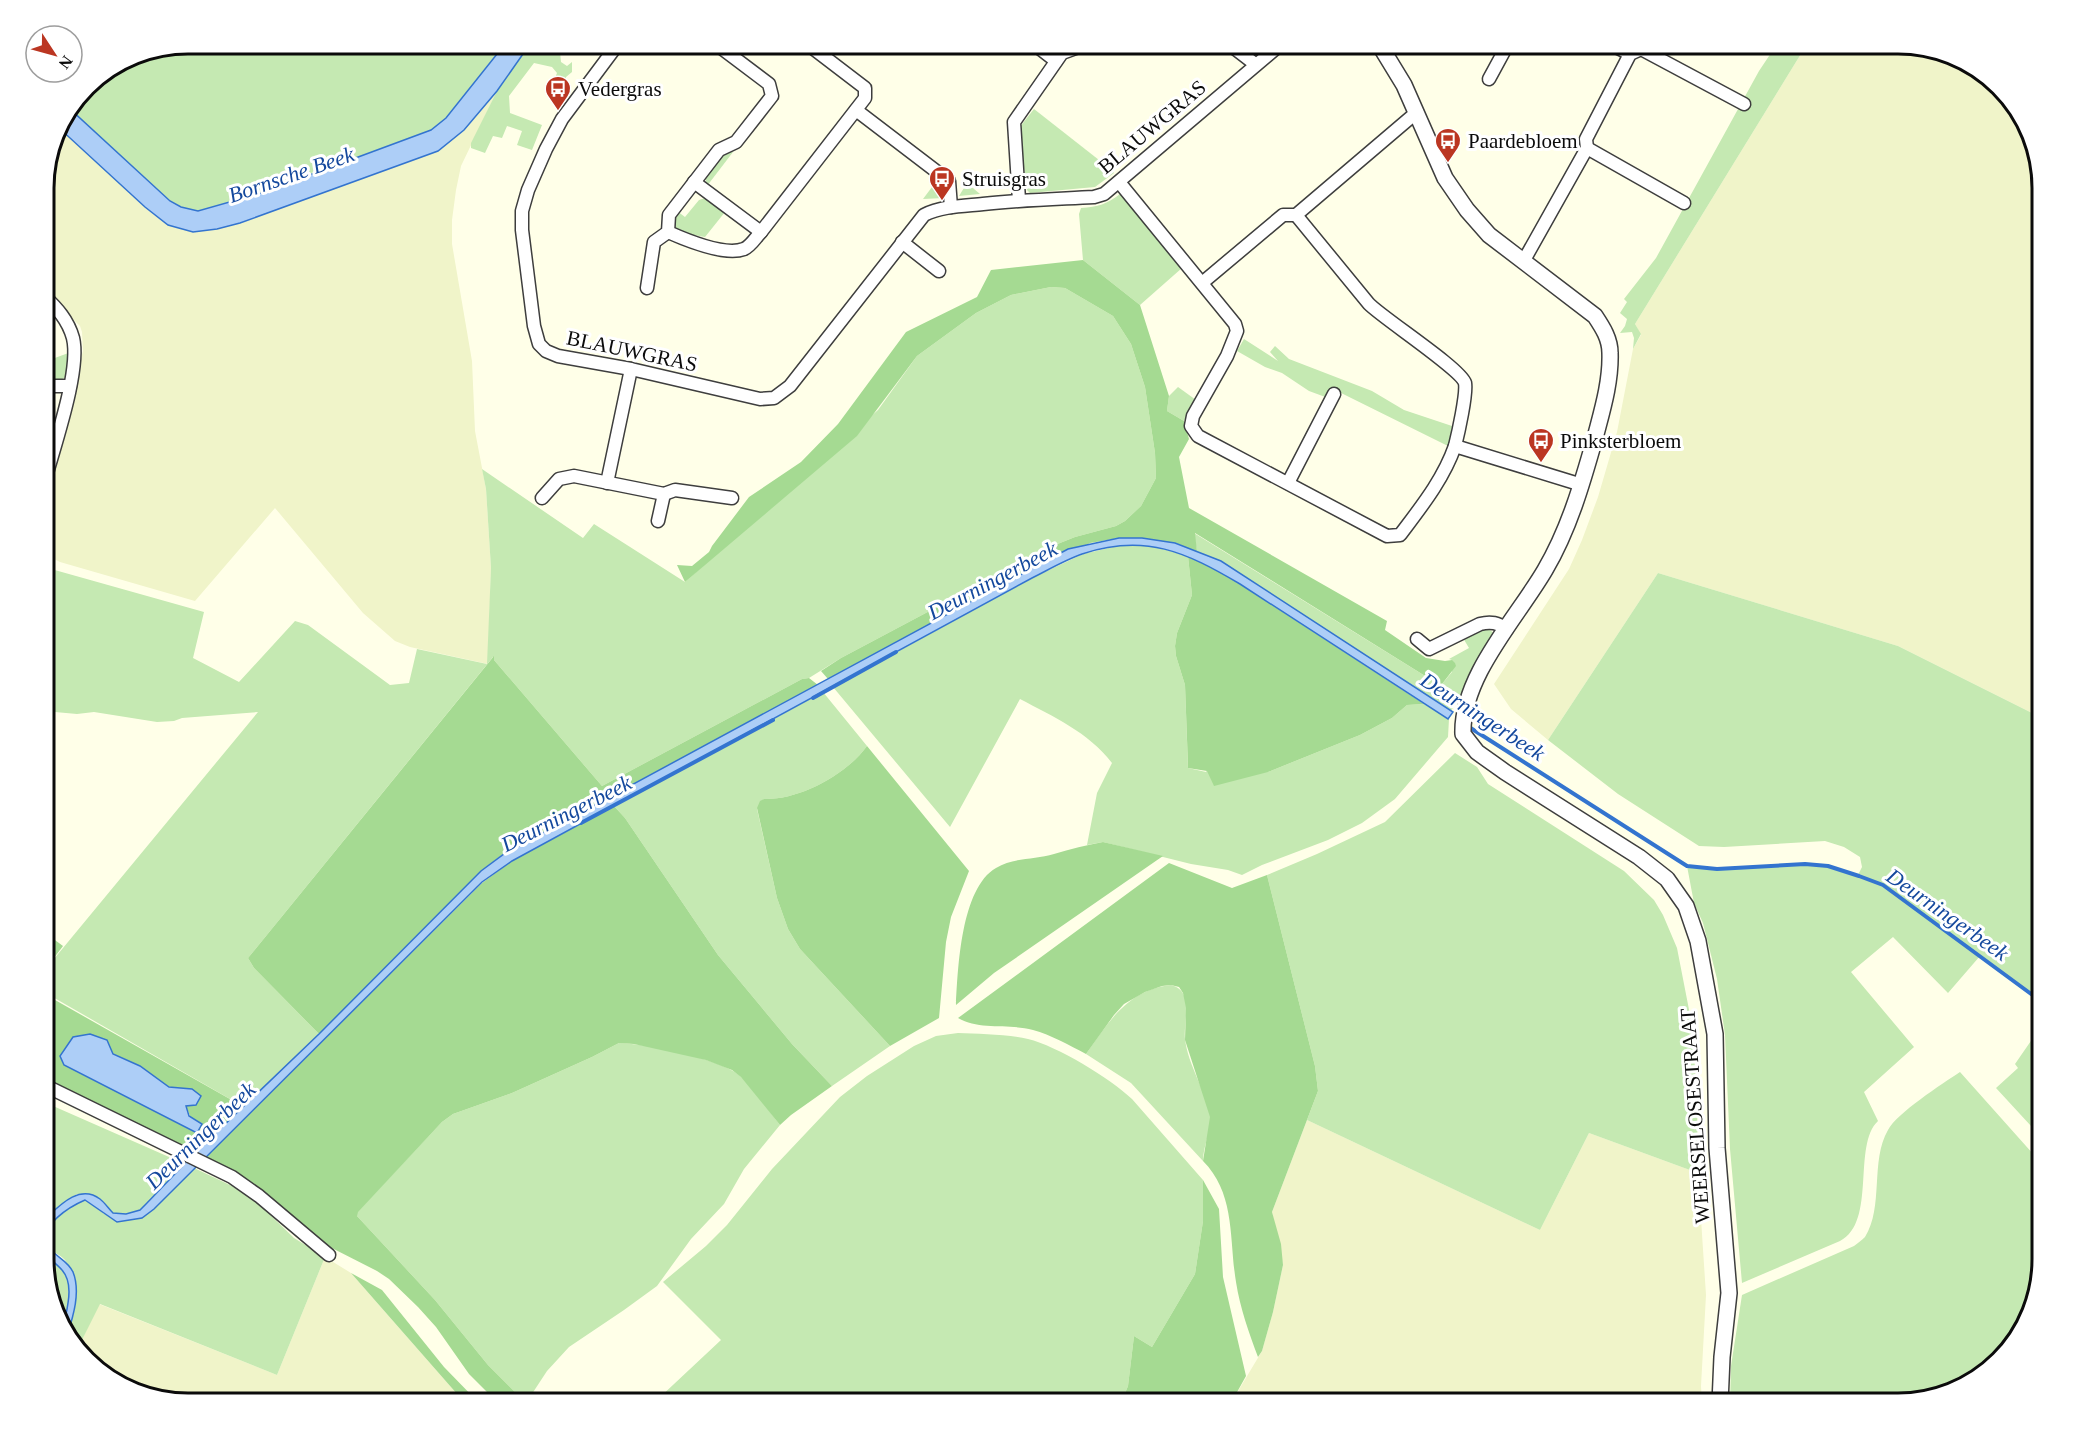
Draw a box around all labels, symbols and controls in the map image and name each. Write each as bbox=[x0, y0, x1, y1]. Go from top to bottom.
north arrow bbox=[24, 24, 84, 84]
text: N bbox=[55, 53, 76, 73]
bus stop icon: Vedergras bbox=[543, 74, 573, 112]
street label: BLAUWGRAS bbox=[1093, 75, 1211, 179]
place label: Vedergras bbox=[578, 77, 662, 101]
bus stop icon: Paardebloem bbox=[1433, 126, 1463, 164]
place label: Paardebloem bbox=[1468, 129, 1578, 153]
water label: Bornsche Beek bbox=[225, 141, 358, 208]
bus stop icon: Struisgras bbox=[927, 164, 957, 202]
place label: Struisgras bbox=[962, 167, 1046, 191]
street label: BLAUWGRAS bbox=[564, 325, 700, 377]
bus stop icon: Pinksterbloem bbox=[1526, 426, 1556, 464]
place label: Pinksterbloem bbox=[1560, 429, 1681, 453]
water label: Deurningerbeek bbox=[922, 535, 1062, 626]
water label: Deurningerbeek bbox=[1415, 666, 1551, 767]
water label: Deurningerbeek bbox=[496, 769, 637, 857]
water label: Deurningerbeek bbox=[1881, 863, 2014, 966]
street label: WEERSELOSESTRAAT bbox=[1675, 1007, 1714, 1224]
water label: Deurningerbeek bbox=[140, 1076, 261, 1195]

